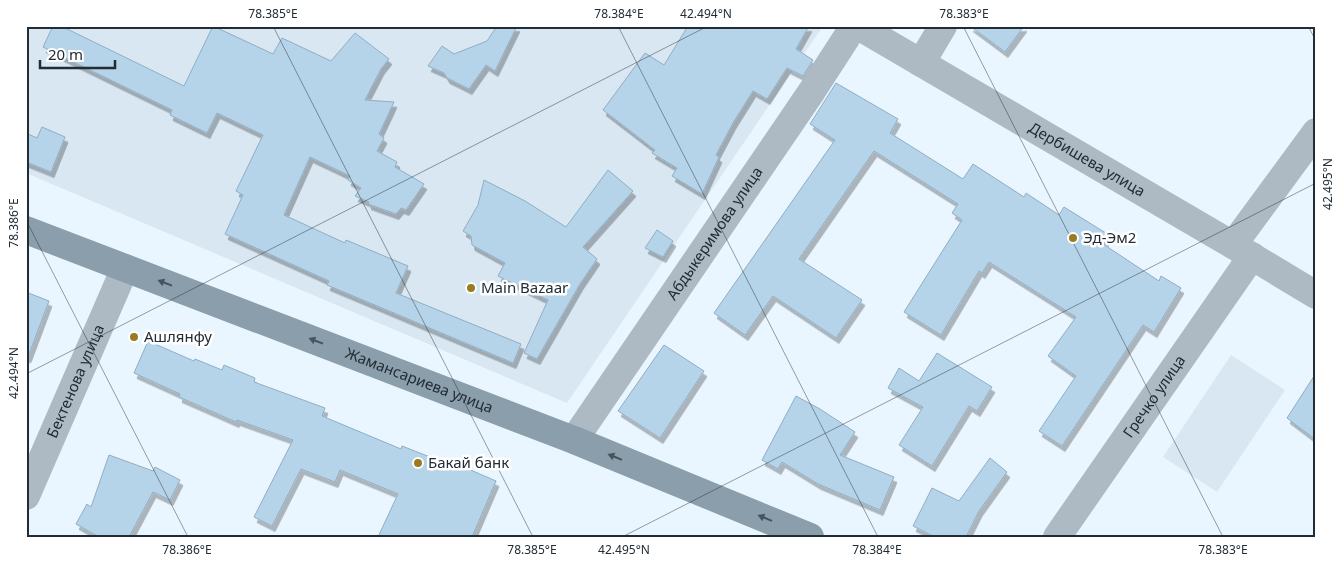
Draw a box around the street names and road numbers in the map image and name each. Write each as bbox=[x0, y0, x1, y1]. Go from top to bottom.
street label: Дербишева улица bbox=[1025, 117, 1149, 201]
street label: Абдыкеримова улица bbox=[662, 162, 767, 303]
street label: Бектенова улица bbox=[41, 321, 108, 441]
street label: Жамансариева улица bbox=[343, 342, 496, 417]
street label: Гречко улица bbox=[1118, 351, 1189, 441]

